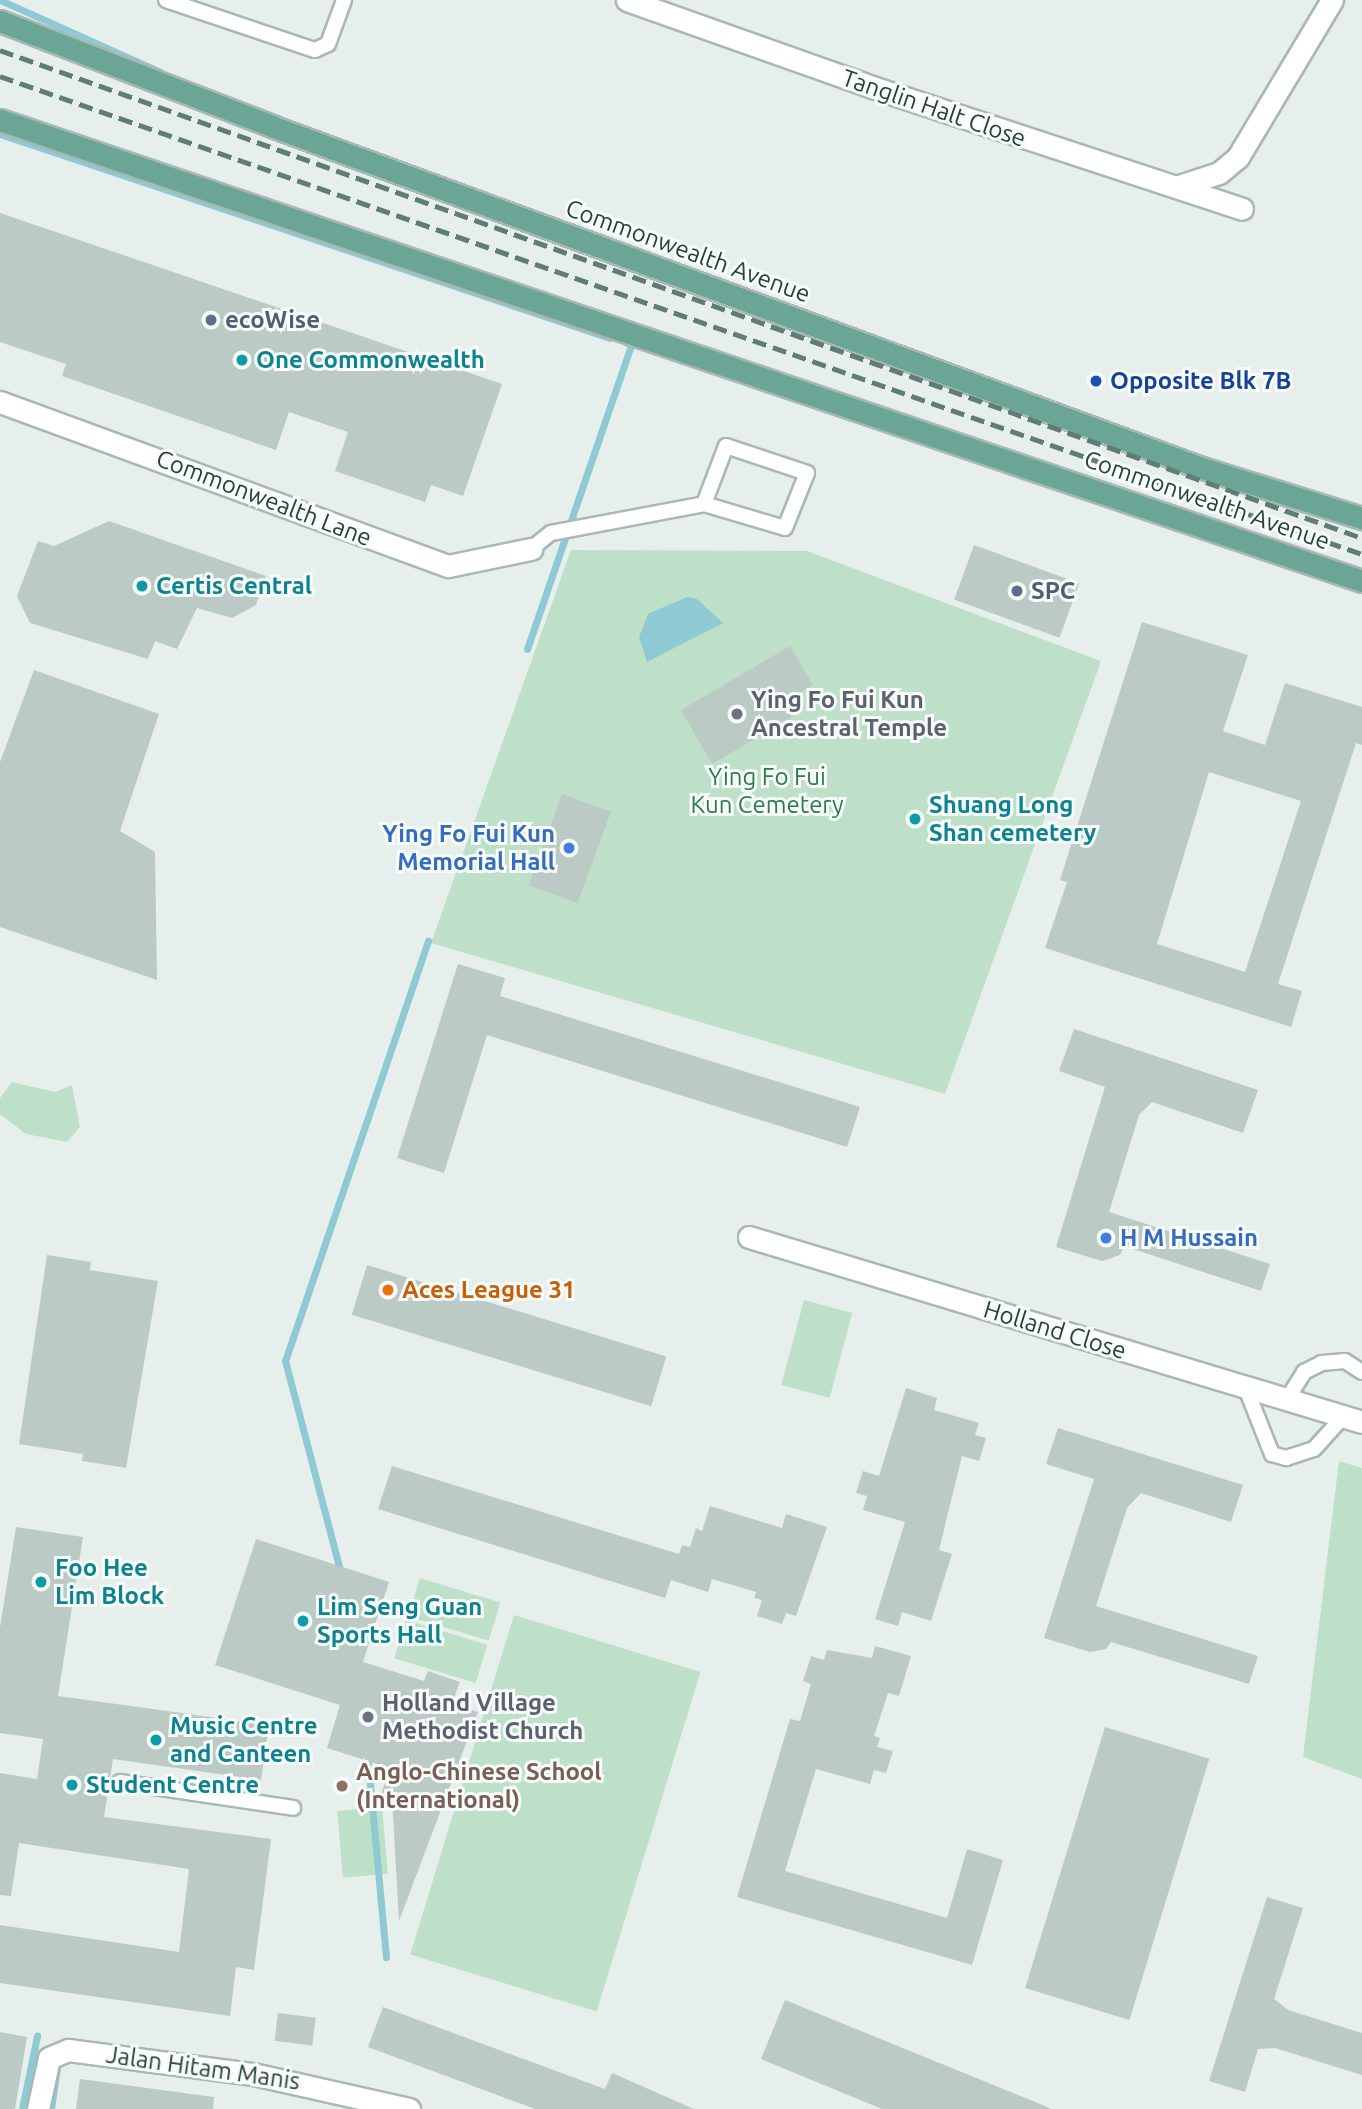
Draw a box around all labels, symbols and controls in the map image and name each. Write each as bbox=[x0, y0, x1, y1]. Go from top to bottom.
street label: Tanglin Halt Close bbox=[838, 63, 1030, 153]
street label: Commonwealth Avenue bbox=[562, 193, 814, 309]
place label: ecoWise bbox=[225, 306, 320, 334]
marker: ecoWise bbox=[203, 312, 219, 328]
place label: One Commonwealth bbox=[256, 346, 485, 374]
marker: One Commonwealth bbox=[234, 352, 250, 368]
place label: Opposite Blk 7B bbox=[1110, 367, 1291, 395]
marker: Opposite Blk 7B bbox=[1088, 373, 1104, 389]
street label: Commonwealth Lane bbox=[152, 444, 376, 552]
street label: Commonwealth Avenue bbox=[1080, 444, 1334, 556]
place label: Certis Central bbox=[156, 572, 312, 600]
place label: SPC bbox=[1031, 577, 1075, 605]
marker: Certis Central bbox=[134, 578, 150, 594]
marker: SPC bbox=[1009, 583, 1025, 599]
place label: Ying Fo Fui Kun Ancestral Temple bbox=[751, 686, 947, 742]
marker: Ying Fo Fui Kun Ancestral Temple bbox=[729, 706, 745, 722]
park label: Ying Fo Fui Kun Cemetery bbox=[690, 763, 844, 819]
place label: Shuang Long Shan cemetery bbox=[929, 791, 1096, 847]
marker: Shuang Long Shan cemetery bbox=[907, 811, 923, 827]
place label: Ying Fo Fui Kun Memorial Hall bbox=[382, 820, 555, 876]
marker: Ying Fo Fui Kun Memorial Hall bbox=[561, 840, 577, 856]
place label: H M Hussain bbox=[1120, 1224, 1258, 1252]
marker: H M Hussain bbox=[1098, 1230, 1114, 1246]
place label: Aces League 31 bbox=[402, 1276, 576, 1304]
marker: Aces League 31 bbox=[380, 1282, 396, 1298]
street label: Holland Close bbox=[980, 1295, 1130, 1365]
place label: Foo Hee Lim Block bbox=[55, 1554, 164, 1610]
marker: Foo Hee Lim Block bbox=[33, 1574, 49, 1590]
place label: Lim Seng Guan Sports Hall bbox=[317, 1593, 482, 1649]
marker: Lim Seng Guan Sports Hall bbox=[295, 1613, 311, 1629]
place label: Holland Village Methodist Church bbox=[382, 1689, 583, 1745]
marker: Holland Village Methodist Church bbox=[360, 1709, 376, 1725]
place label: Music Centre and Canteen bbox=[170, 1712, 318, 1768]
marker: Music Centre and Canteen bbox=[148, 1732, 164, 1748]
place label: Anglo-Chinese School (International) bbox=[356, 1758, 602, 1814]
place label: Student Centre bbox=[86, 1771, 259, 1799]
marker: Student Centre bbox=[64, 1777, 80, 1793]
marker: Anglo-Chinese School (International) bbox=[334, 1778, 350, 1794]
street label: Jalan Hitam Manis bbox=[104, 2040, 302, 2096]

